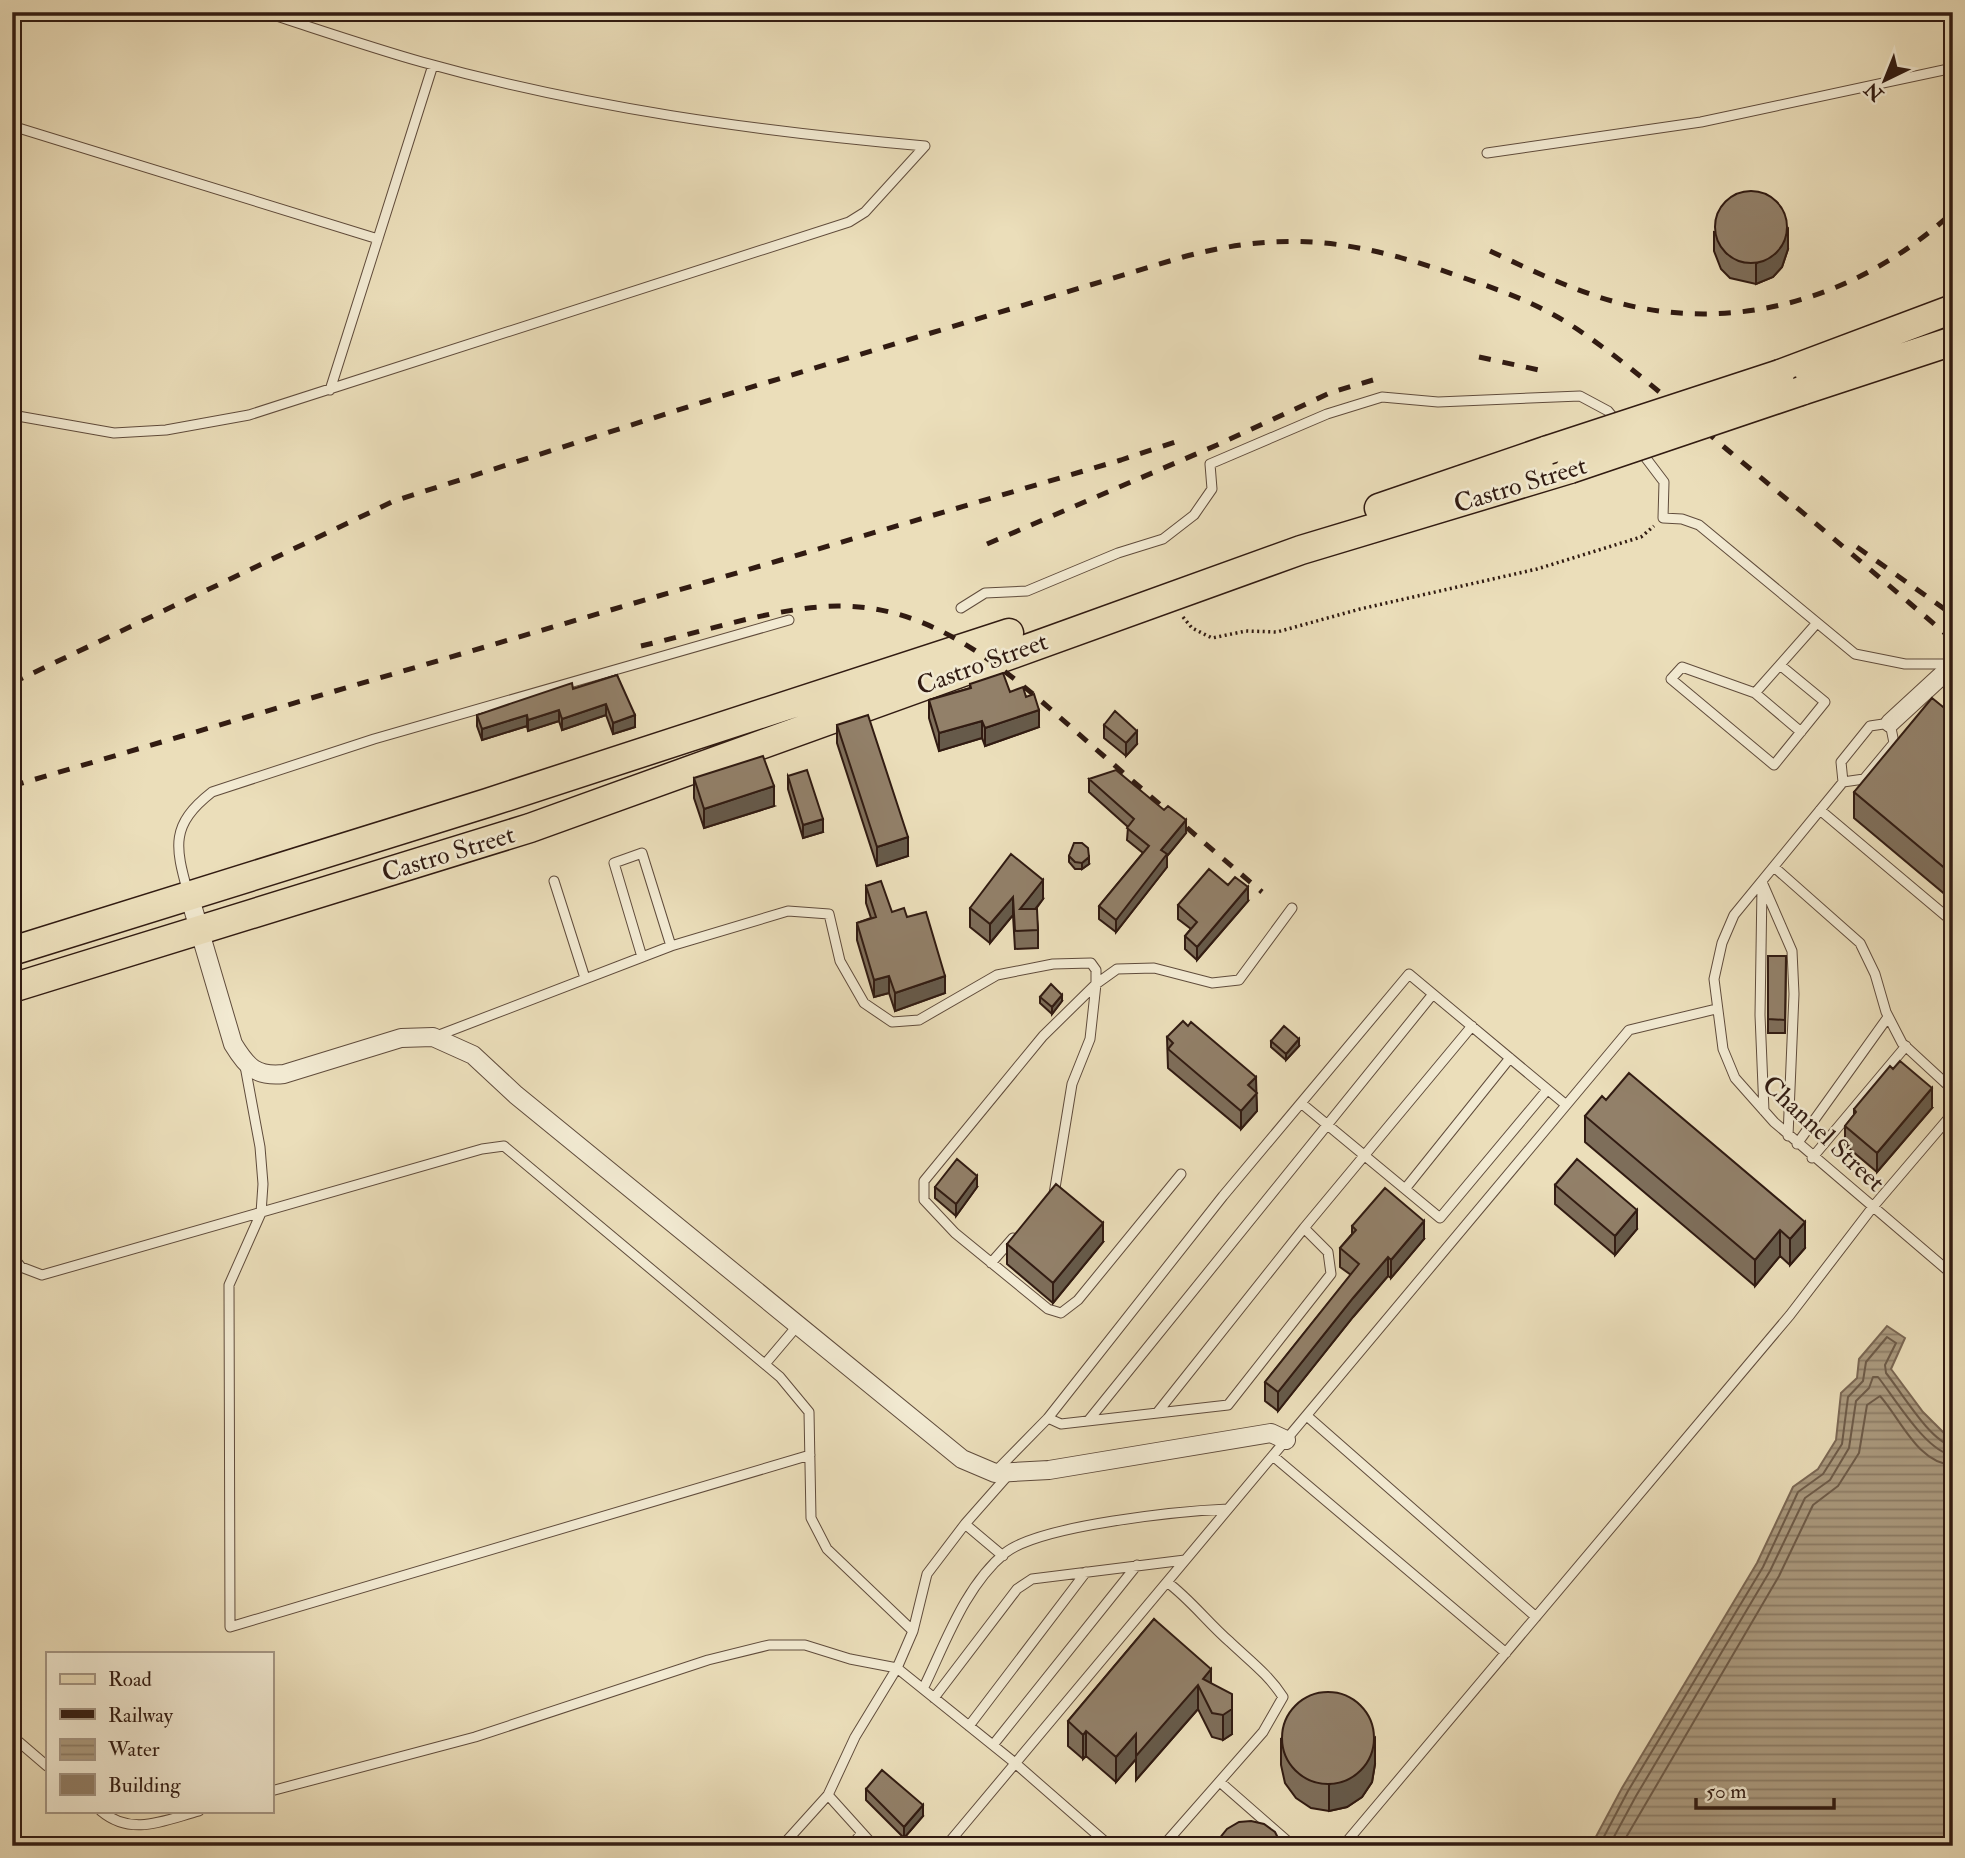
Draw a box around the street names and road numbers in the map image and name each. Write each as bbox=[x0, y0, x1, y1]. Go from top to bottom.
street label: Castro Street bbox=[1450, 450, 1591, 520]
street label: Castro Street bbox=[912, 625, 1052, 702]
street label: Castro Street bbox=[378, 819, 519, 889]
street label: Channel Street bbox=[1755, 1069, 1891, 1199]

